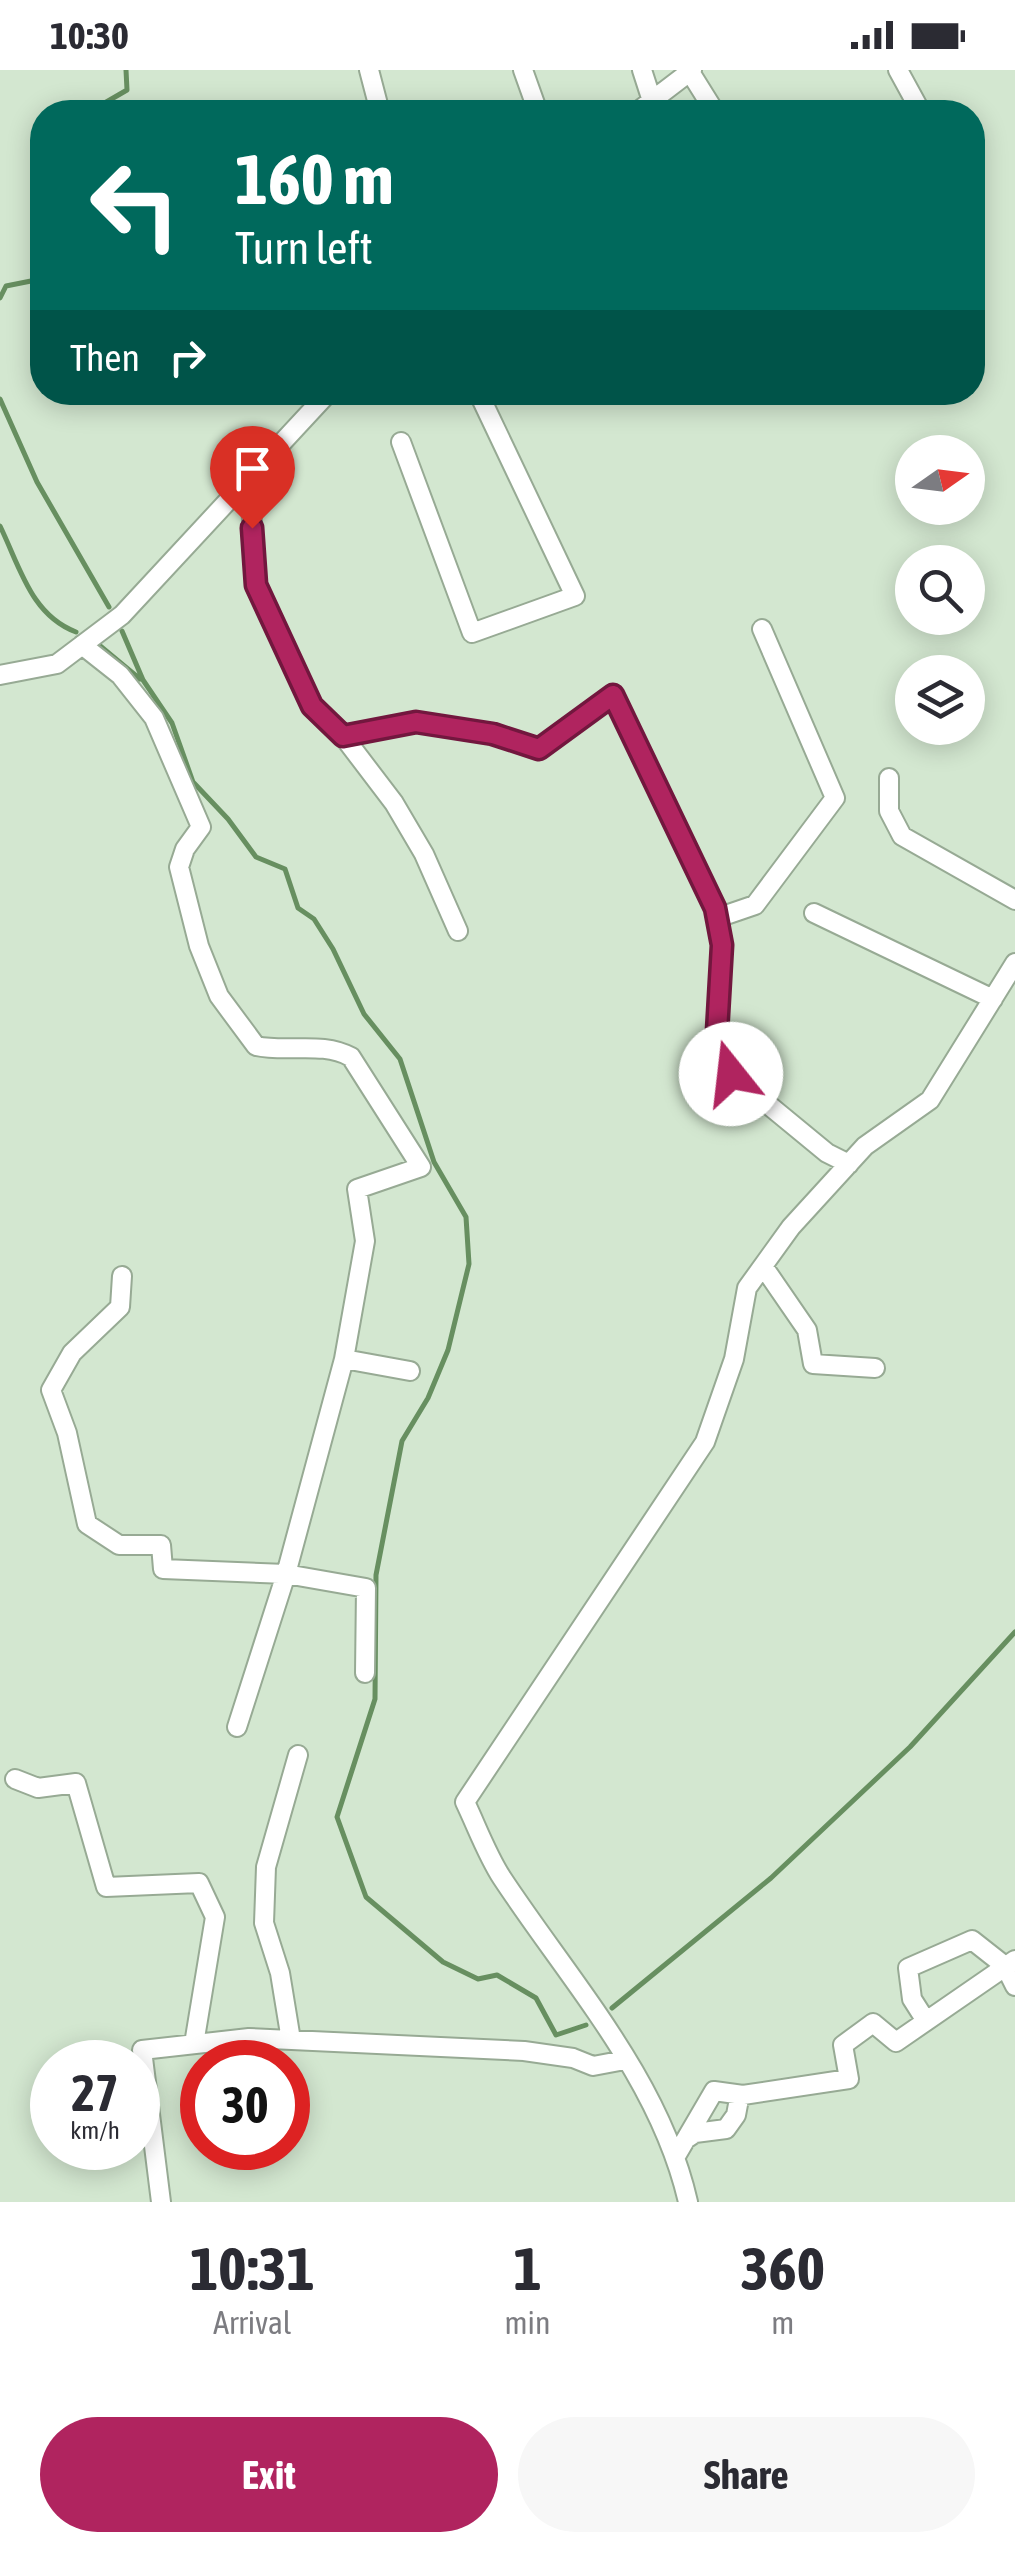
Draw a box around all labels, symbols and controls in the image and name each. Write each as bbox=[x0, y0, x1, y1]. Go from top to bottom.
text: 10:30 bbox=[50, 14, 129, 57]
text: 160 m bbox=[235, 139, 394, 219]
icon: left bbox=[70, 140, 200, 270]
text: Turn left bbox=[235, 222, 373, 274]
icon: right bbox=[160, 330, 215, 385]
text: Then bbox=[70, 336, 140, 379]
pin bbox=[210, 426, 295, 529]
north arrow bbox=[895, 435, 985, 525]
map controls bbox=[895, 435, 985, 745]
icon: arrive bbox=[225, 441, 280, 496]
button: search bbox=[895, 545, 985, 635]
button: layers bbox=[895, 655, 985, 745]
position arrow bbox=[679, 1022, 783, 1126]
speed limit sign: 30 bbox=[180, 2040, 310, 2170]
text: 27 bbox=[71, 2064, 118, 2122]
text: km/h bbox=[70, 2116, 120, 2144]
text: 10:31 bbox=[190, 2234, 315, 2303]
text: 1 bbox=[513, 2234, 542, 2303]
text: 360 bbox=[740, 2234, 825, 2303]
text: Arrival bbox=[213, 2304, 291, 2341]
text: min bbox=[505, 2304, 550, 2341]
text: m bbox=[771, 2304, 794, 2341]
button: Exit bbox=[40, 2417, 498, 2532]
button: Share bbox=[518, 2417, 975, 2532]

